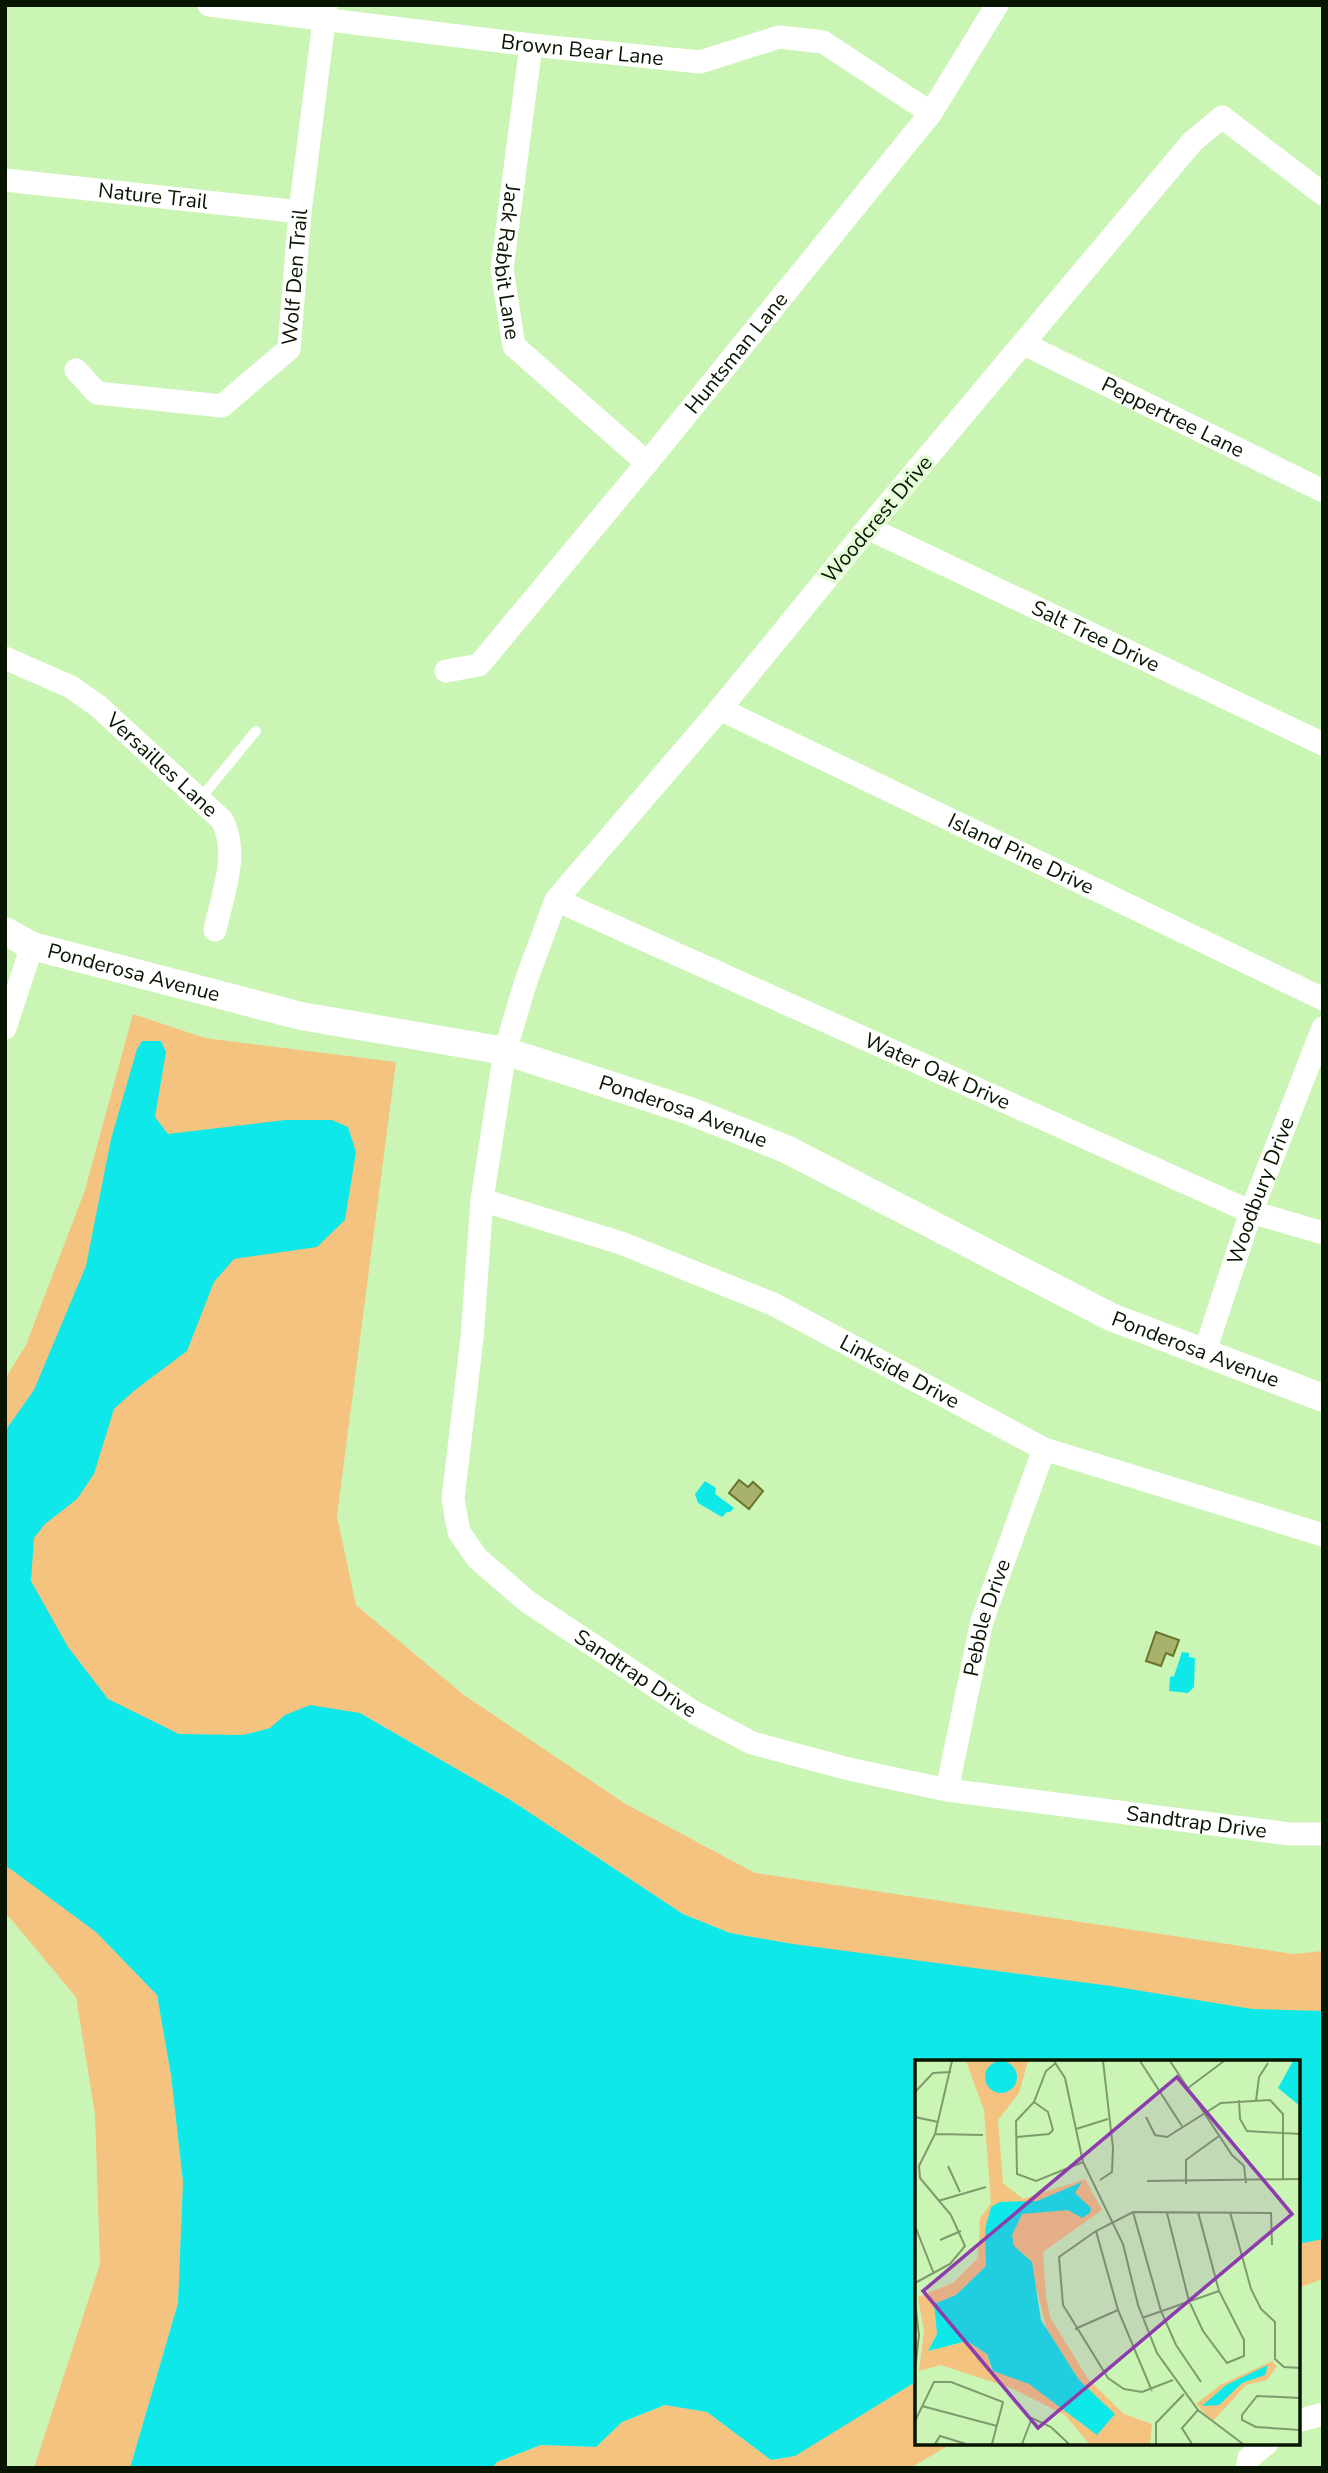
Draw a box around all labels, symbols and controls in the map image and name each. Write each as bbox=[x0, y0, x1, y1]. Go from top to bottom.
street label: Brown Bear Lane bbox=[499, 27, 665, 72]
street label: Nature Trail bbox=[97, 176, 210, 216]
street label: Jack Rabbit Lane bbox=[488, 182, 527, 342]
street label: Wolf Den Trail bbox=[275, 206, 314, 346]
street label: Huntsman Lane bbox=[678, 286, 794, 420]
street label: Peppertree Lane bbox=[1097, 370, 1249, 464]
street label: Woodcrest Drive bbox=[815, 449, 939, 589]
street label: Salt Tree Drive bbox=[1027, 594, 1164, 679]
street label: Versailles Lane bbox=[99, 706, 224, 823]
street label: Island Pine Drive bbox=[943, 807, 1099, 901]
street label: Ponderosa Avenue bbox=[44, 937, 223, 1008]
street label: Water Oak Drive bbox=[860, 1026, 1015, 1116]
street label: Ponderosa Avenue bbox=[595, 1068, 772, 1154]
street label: Woodbury Drive bbox=[1221, 1113, 1301, 1268]
street label: Ponderosa Avenue bbox=[1108, 1305, 1283, 1394]
street label: Linkside Drive bbox=[835, 1328, 965, 1415]
street label: Pebble Drive bbox=[957, 1555, 1017, 1679]
street label: Sandtrap Drive bbox=[569, 1623, 702, 1724]
street label: Sandtrap Drive bbox=[1125, 1799, 1269, 1845]
inset map bbox=[915, 2060, 1300, 2445]

